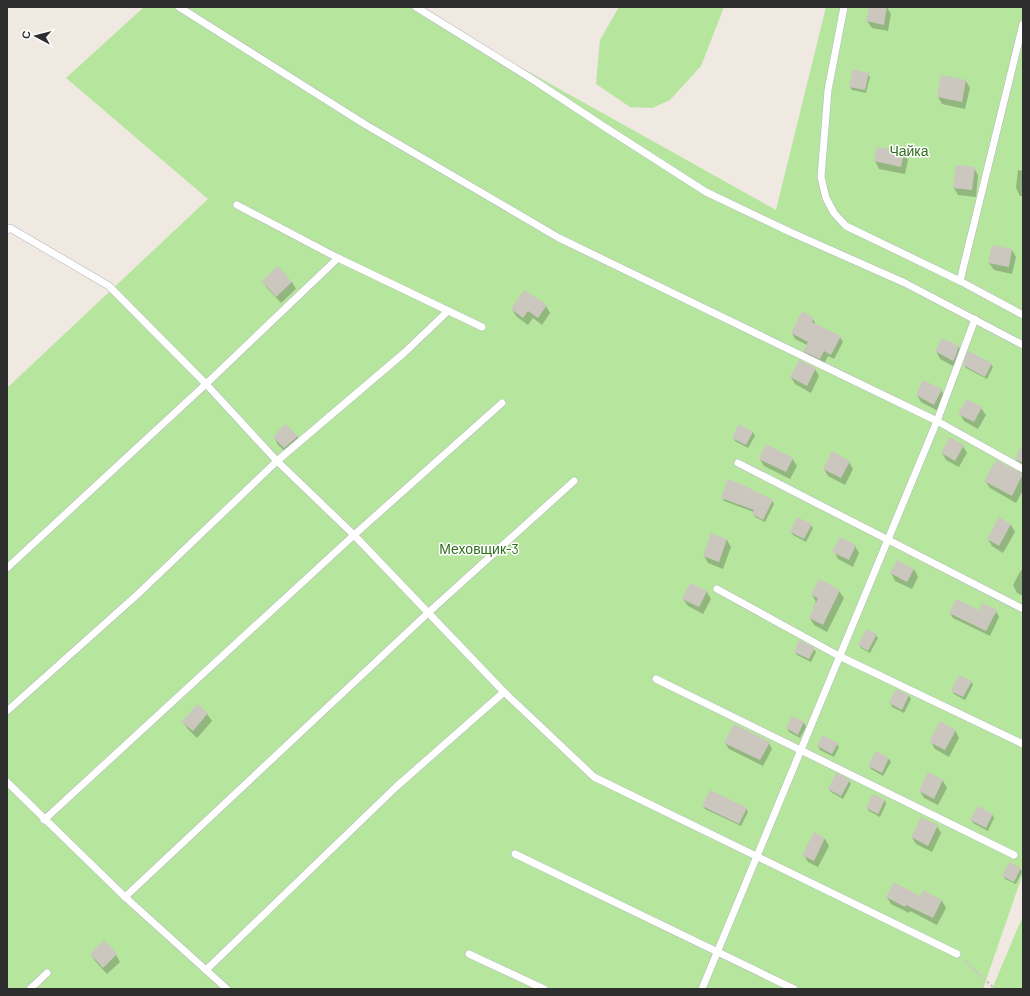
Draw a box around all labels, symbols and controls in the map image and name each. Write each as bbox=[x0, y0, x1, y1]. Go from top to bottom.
north arrow bbox=[16, 16, 56, 56]
text: С bbox=[19, 30, 33, 39]
park label: Чайка bbox=[889, 142, 929, 159]
park label: Меховщик-3 bbox=[439, 540, 519, 557]

